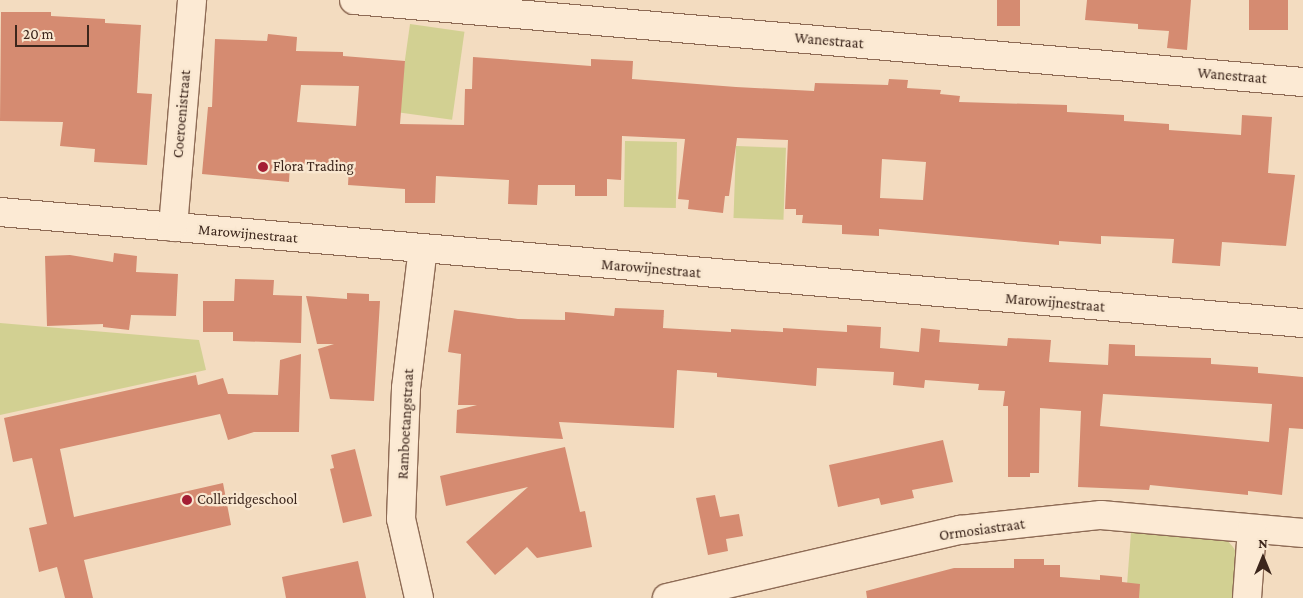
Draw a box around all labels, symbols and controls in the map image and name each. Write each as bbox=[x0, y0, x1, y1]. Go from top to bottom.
scale bar bbox=[18, 15, 91, 47]
text: 20 m bbox=[23, 26, 54, 42]
street label: Wanestraat bbox=[794, 29, 864, 53]
street label: Wanestraat bbox=[1197, 64, 1267, 88]
street label: Coeroenistraat bbox=[169, 69, 195, 159]
place label: Flora Trading bbox=[273, 158, 354, 176]
marker: Flora Trading bbox=[257, 161, 269, 173]
street label: Marowijnestraat bbox=[197, 221, 299, 247]
street label: Marowijnestraat bbox=[600, 256, 702, 282]
street label: Marowijnestraat bbox=[1004, 290, 1106, 316]
street label: Ramboetangstraat bbox=[394, 368, 418, 480]
place label: Colleridgeschool bbox=[197, 491, 298, 509]
marker: Colleridgeschool bbox=[181, 494, 193, 506]
street label: Ormosiastraat bbox=[938, 515, 1026, 545]
north arrow bbox=[1238, 533, 1288, 583]
text: N bbox=[1258, 535, 1268, 551]

